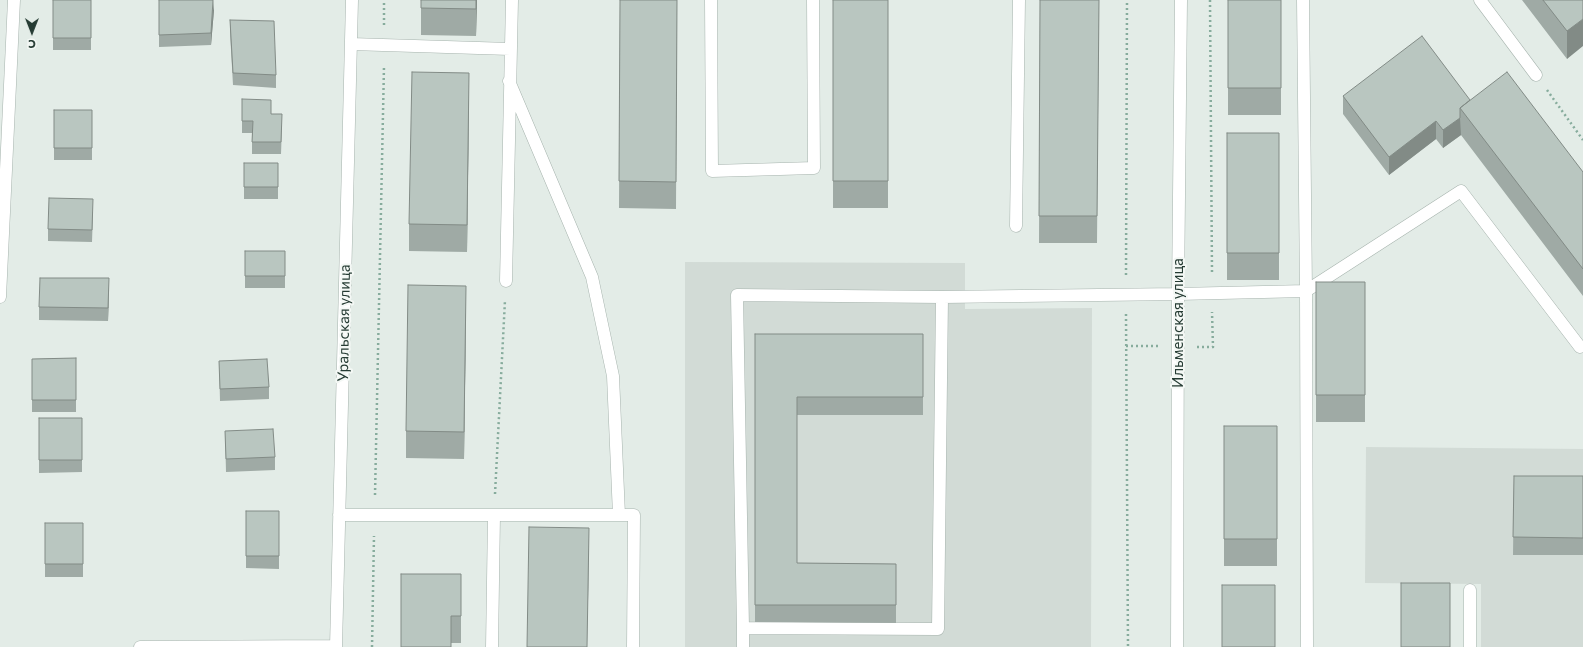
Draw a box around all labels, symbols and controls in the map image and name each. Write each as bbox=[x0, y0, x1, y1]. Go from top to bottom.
north arrow bbox=[12, 12, 52, 52]
text: С bbox=[28, 38, 36, 51]
street label: Ильменская улица bbox=[1169, 258, 1187, 388]
street label: Уральская улица bbox=[334, 264, 354, 382]

